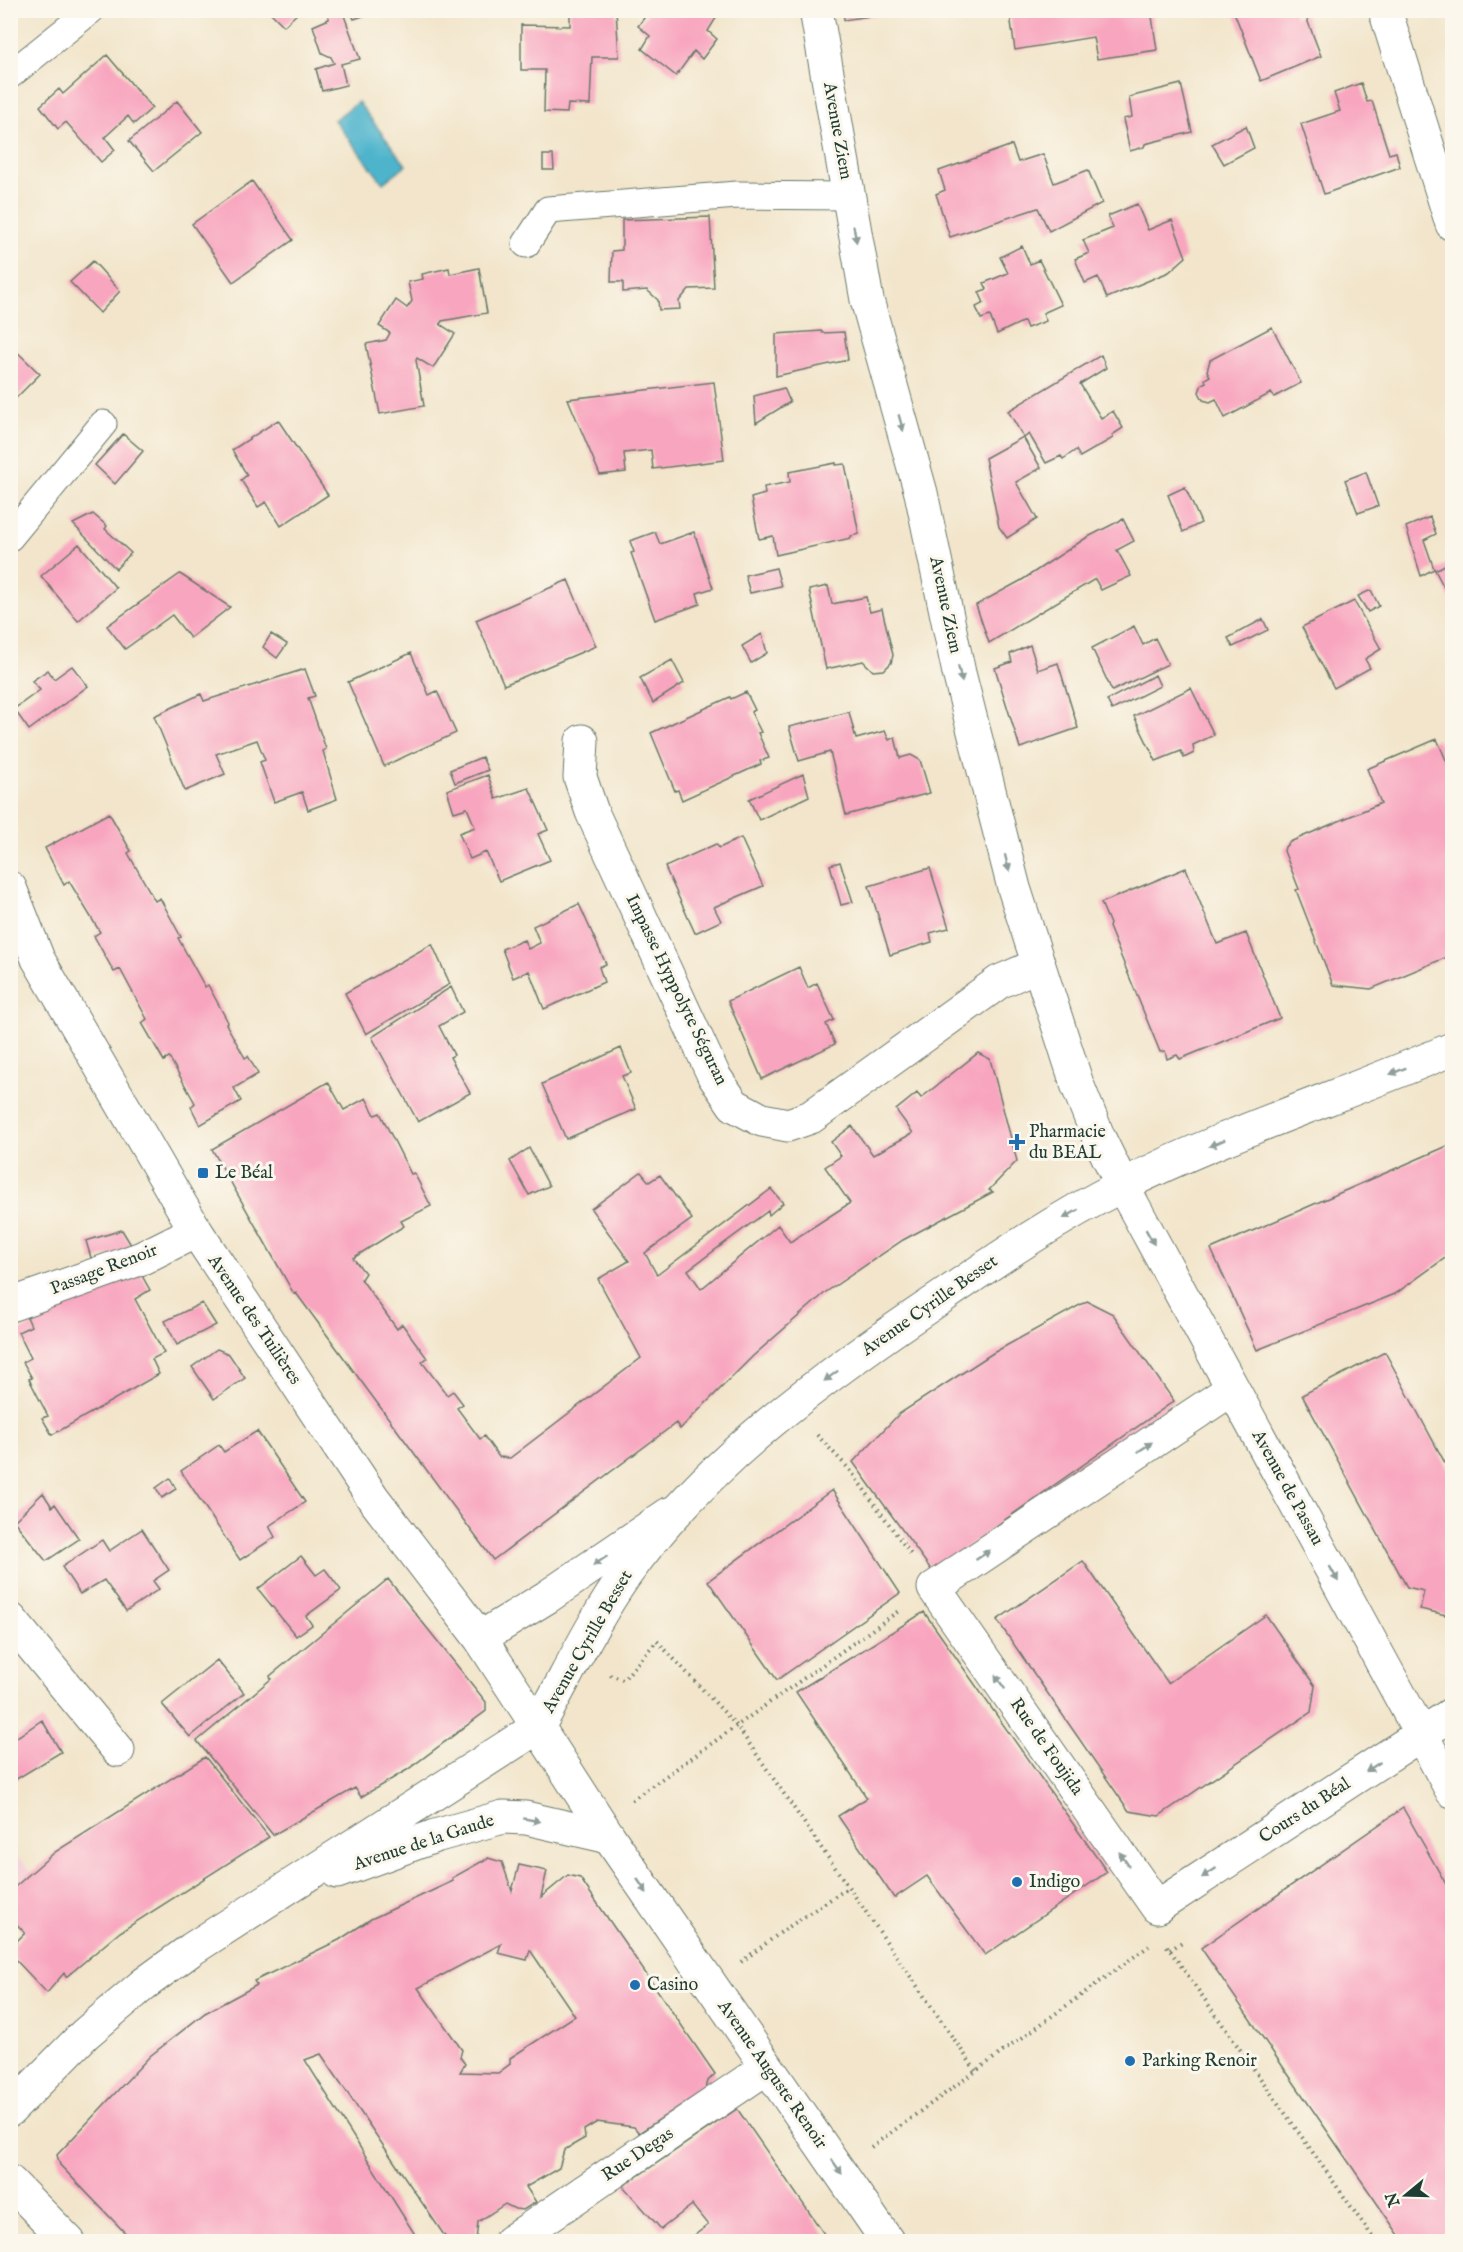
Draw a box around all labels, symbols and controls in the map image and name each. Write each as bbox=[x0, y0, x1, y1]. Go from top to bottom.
street label: Avenue Ziem bbox=[817, 80, 857, 182]
one-way arrow bbox=[851, 224, 860, 243]
one-way arrow bbox=[897, 414, 906, 432]
street label: Avenue Ziem bbox=[923, 553, 967, 656]
one-way arrow bbox=[955, 665, 965, 683]
one-way arrow bbox=[1003, 854, 1013, 872]
street label: Impasse Hyppolyte Séguran bbox=[620, 891, 732, 1090]
one-way arrow bbox=[1389, 1067, 1407, 1076]
place label: Pharmacie du BEAL bbox=[1029, 1121, 1106, 1165]
marker: Pharmacie du BEAL bbox=[1010, 1135, 1024, 1149]
one-way arrow bbox=[1208, 1139, 1226, 1149]
place label: Le Béal bbox=[215, 1162, 273, 1185]
marker: Le Béal bbox=[196, 1166, 210, 1180]
one-way arrow bbox=[1062, 1209, 1079, 1219]
one-way arrow bbox=[1145, 1229, 1155, 1246]
street label: Passage Renoir bbox=[47, 1239, 161, 1301]
street label: Avenue des Tuilières bbox=[201, 1250, 306, 1389]
street label: Avenue Cyrille Besset bbox=[857, 1250, 1003, 1362]
one-way arrow bbox=[823, 1370, 839, 1382]
street label: Avenue de Passau bbox=[1245, 1425, 1328, 1550]
one-way arrow bbox=[1137, 1441, 1153, 1453]
one-way arrow bbox=[975, 1550, 991, 1561]
one-way arrow bbox=[592, 1555, 609, 1566]
street label: Avenue Cyrille Besset bbox=[537, 1566, 638, 1718]
one-way arrow bbox=[1328, 1566, 1339, 1582]
one-way arrow bbox=[994, 1674, 1006, 1690]
street label: Rue de Foujida bbox=[1004, 1694, 1088, 1800]
one-way arrow bbox=[1365, 1761, 1381, 1772]
street label: Cours du Béal bbox=[1255, 1773, 1355, 1849]
street label: Avenue de la Gaude bbox=[350, 1809, 497, 1877]
one-way arrow bbox=[522, 1815, 541, 1824]
one-way arrow bbox=[1119, 1851, 1130, 1867]
one-way arrow bbox=[1201, 1867, 1217, 1878]
place label: Indigo bbox=[1029, 1871, 1080, 1894]
marker: Indigo bbox=[1010, 1875, 1024, 1889]
one-way arrow bbox=[636, 1877, 648, 1893]
place label: Casino bbox=[647, 1974, 698, 1997]
marker: Casino bbox=[628, 1978, 642, 1992]
street label: Avenue Auguste Renoir bbox=[711, 1995, 832, 2154]
place label: Parking Renoir bbox=[1142, 2050, 1257, 2073]
marker: Parking Renoir bbox=[1123, 2054, 1137, 2068]
street label: Rue Degas bbox=[598, 2123, 678, 2187]
one-way arrow bbox=[831, 2159, 842, 2175]
north arrow bbox=[1376, 2165, 1436, 2225]
text: N bbox=[1382, 2189, 1406, 2210]

